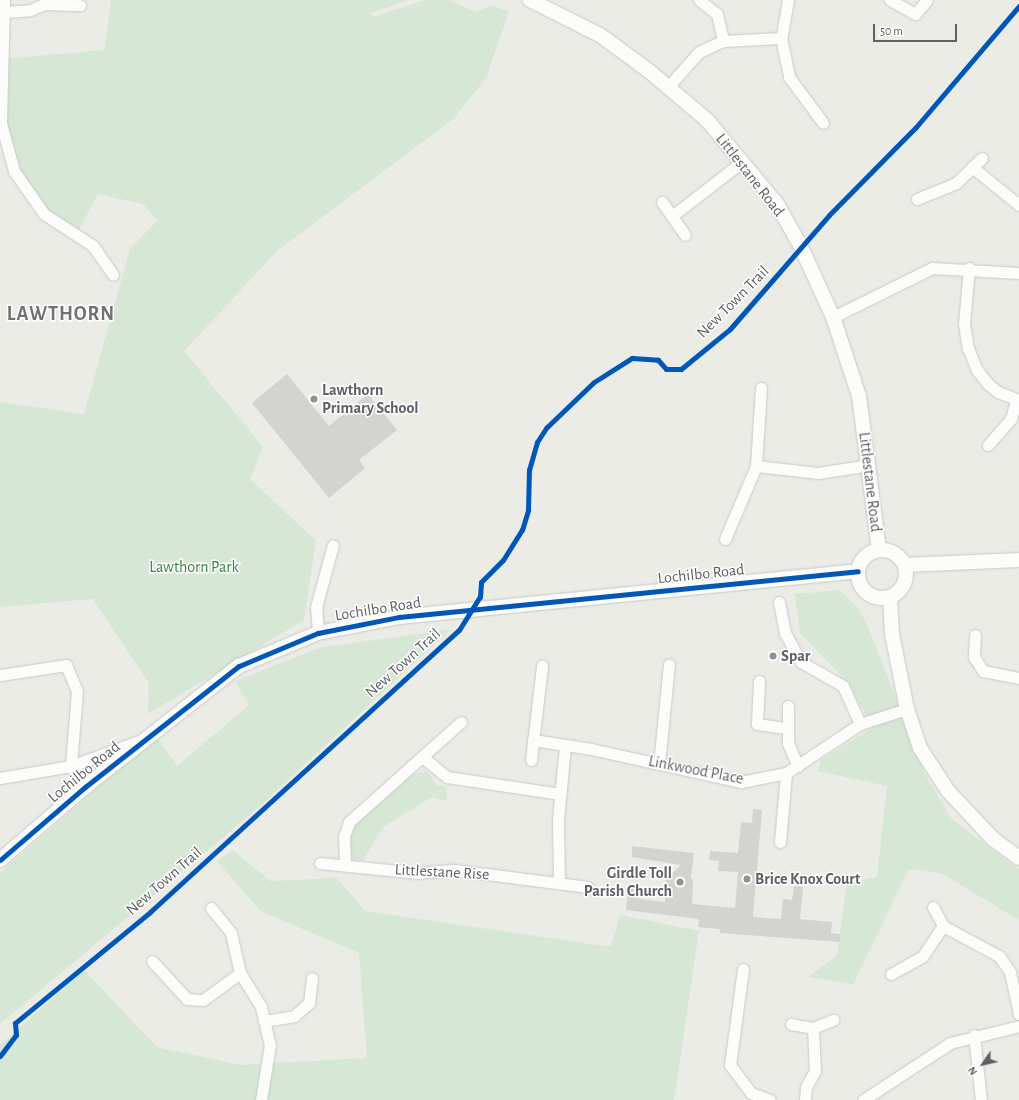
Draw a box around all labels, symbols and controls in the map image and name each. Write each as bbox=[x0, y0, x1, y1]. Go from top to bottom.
scale bar bbox=[875, 16, 959, 42]
text: 50 m bbox=[880, 25, 903, 37]
street label: Littlestane Road bbox=[712, 130, 788, 220]
street label: New Town Trail bbox=[693, 262, 773, 342]
district label: LAWTHORN bbox=[7, 302, 115, 326]
place label: Lawthorn Primary School bbox=[322, 380, 419, 418]
marker: Lawthorn Primary School bbox=[309, 394, 319, 404]
street label: Littlestane Road bbox=[854, 431, 886, 533]
park label: Lawthorn Park bbox=[149, 557, 239, 577]
street label: Lochilbo Road bbox=[657, 560, 745, 588]
street label: Lochilbo Road bbox=[333, 593, 423, 625]
street label: New Town Trail bbox=[361, 624, 445, 702]
place label: Spar bbox=[781, 646, 810, 666]
marker: Spar bbox=[768, 651, 778, 661]
street label: Lochilbo Road bbox=[44, 737, 124, 807]
street label: Linkwood Place bbox=[647, 751, 745, 789]
street label: New Town Trail bbox=[122, 843, 206, 919]
street label: Littlestane Rise bbox=[394, 860, 490, 884]
place label: Girdle Toll Parish Church bbox=[584, 863, 672, 901]
place label: Brice Knox Court bbox=[755, 869, 860, 889]
marker: Brice Knox Court bbox=[742, 874, 752, 884]
marker: Girdle Toll Parish Church bbox=[675, 877, 685, 887]
north arrow bbox=[963, 1044, 1003, 1084]
text: N bbox=[966, 1065, 979, 1077]

